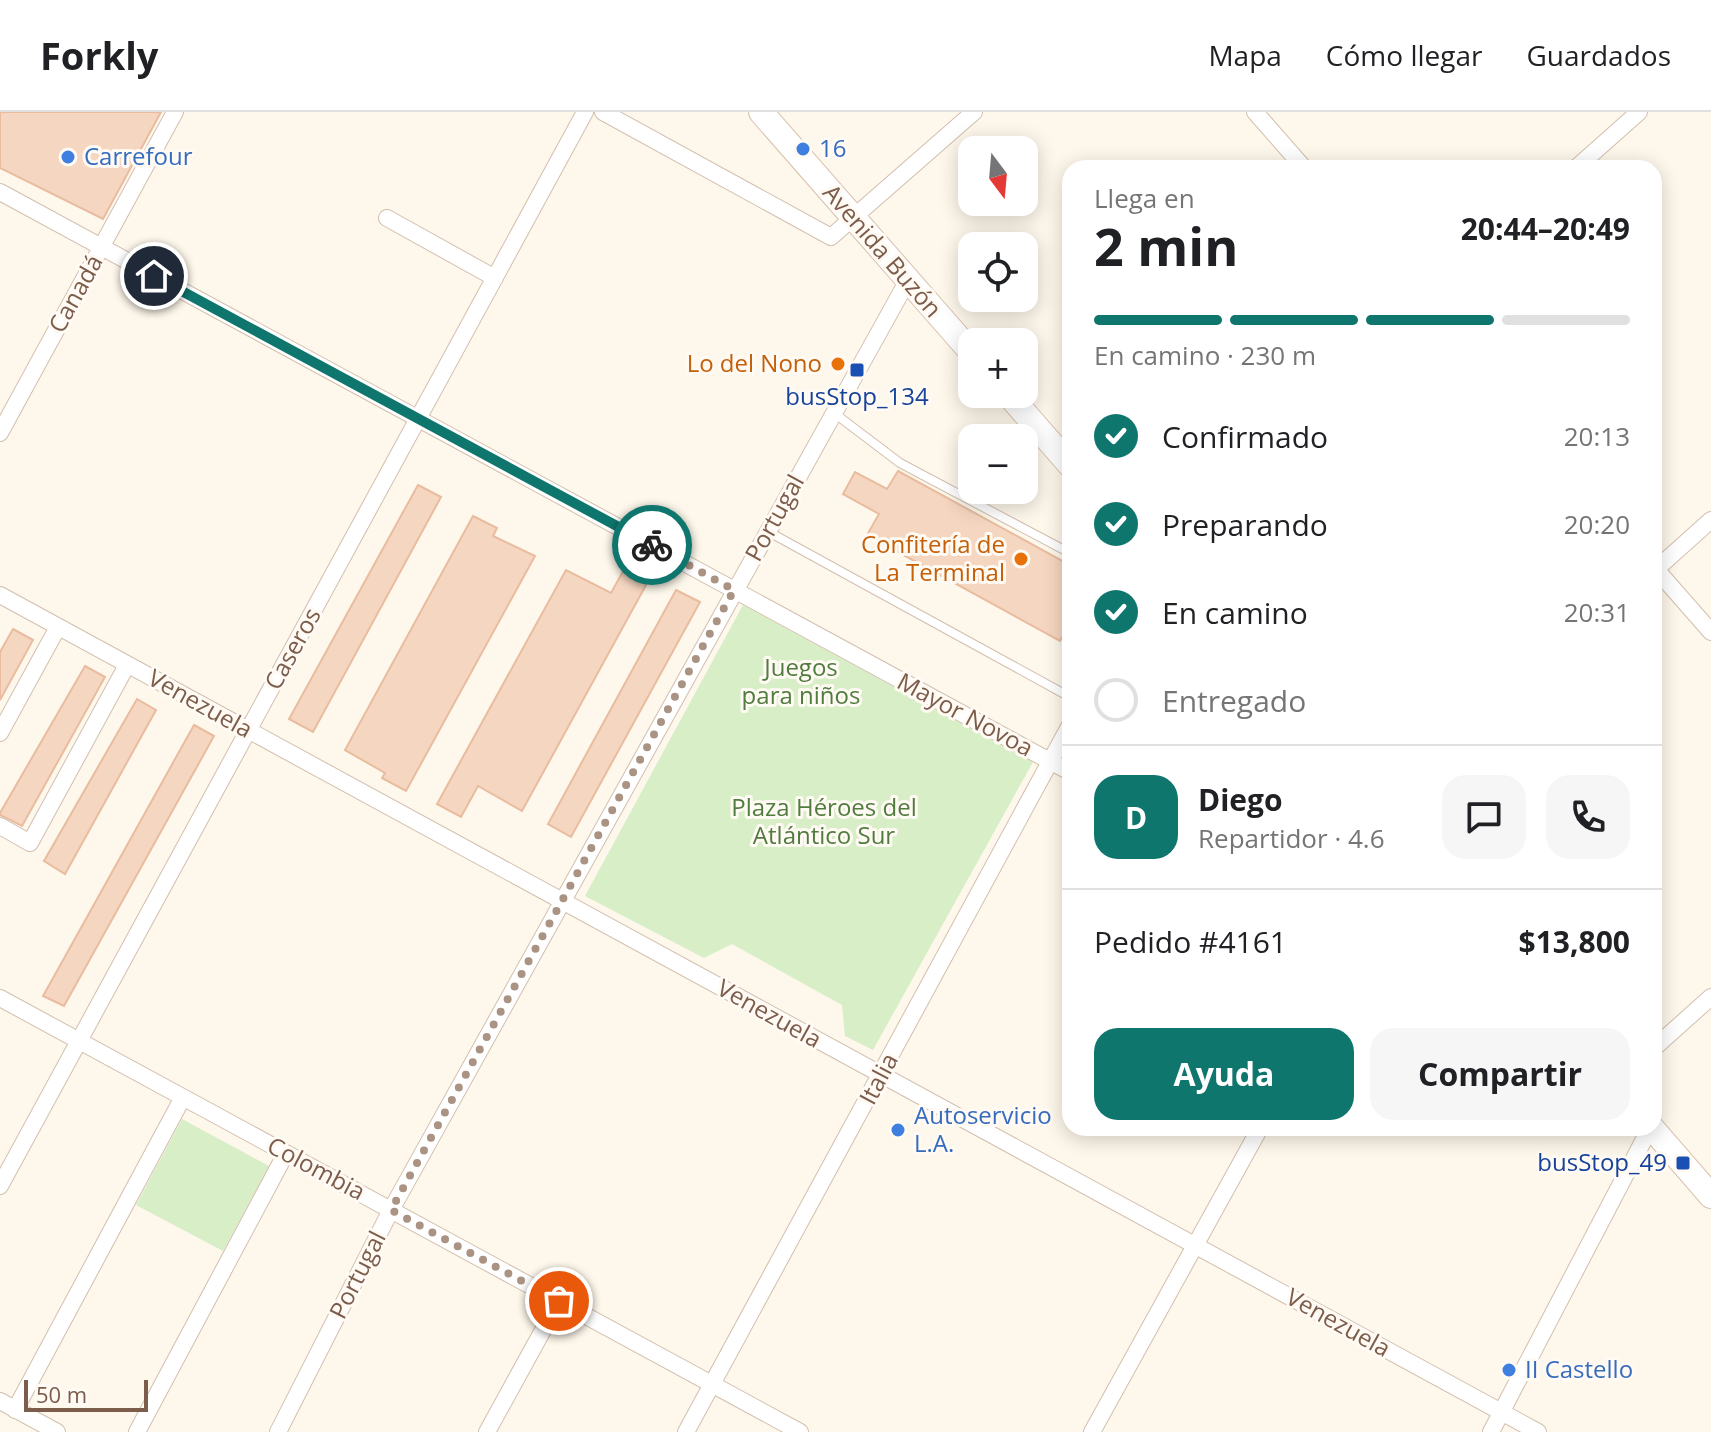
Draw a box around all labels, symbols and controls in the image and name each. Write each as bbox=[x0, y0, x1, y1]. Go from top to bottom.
text: Forkly bbox=[40, 29, 158, 81]
text: Mapa bbox=[1208, 36, 1282, 74]
text: Cómo llegar bbox=[1326, 36, 1482, 74]
text: Guardados bbox=[1526, 36, 1671, 74]
place label: 16 bbox=[819, 131, 846, 164]
north arrow bbox=[958, 136, 1038, 216]
map controls bbox=[958, 136, 1038, 504]
place label: Carrefour bbox=[84, 139, 193, 172]
marker: 16 bbox=[794, 140, 812, 158]
marker: Carrefour bbox=[59, 148, 77, 166]
street label: Avenida Buzón bbox=[816, 176, 950, 324]
text: Llega en bbox=[1094, 180, 1195, 216]
text: 20:44–20:49 bbox=[1461, 208, 1630, 249]
text: 2 min bbox=[1094, 210, 1238, 281]
button: locate bbox=[958, 232, 1038, 312]
pin bbox=[120, 242, 188, 310]
street label: Canadá bbox=[40, 248, 110, 338]
icon: home bbox=[132, 254, 176, 298]
button: + bbox=[958, 328, 1038, 408]
text: En camino · 230 m bbox=[1094, 337, 1316, 373]
place label: Lo del Nono bbox=[687, 346, 822, 379]
marker: Lo del Nono bbox=[829, 355, 847, 373]
marker: busStop_134 bbox=[848, 361, 866, 379]
place label: busStop_134 bbox=[785, 379, 929, 412]
icon: check bbox=[1094, 414, 1138, 458]
text: Confirmado bbox=[1162, 416, 1328, 457]
text: 20:13 bbox=[1564, 418, 1630, 454]
button: − bbox=[958, 424, 1038, 504]
street label: Portugal bbox=[736, 468, 811, 567]
icon: check bbox=[1094, 502, 1138, 546]
text: Preparando bbox=[1162, 504, 1328, 545]
courier bbox=[612, 505, 692, 585]
text: 20:20 bbox=[1564, 506, 1630, 542]
icon: bike bbox=[630, 523, 674, 567]
place label: Confitería de La Terminal bbox=[861, 527, 1005, 588]
marker: Confitería de La Terminal bbox=[1012, 550, 1030, 568]
icon: check bbox=[1094, 590, 1138, 634]
text: En camino bbox=[1162, 592, 1308, 633]
text: 20:31 bbox=[1564, 594, 1630, 630]
street label: Caseros bbox=[256, 601, 328, 695]
park label: Juegos para niños bbox=[742, 650, 860, 711]
street label: Venezuela bbox=[143, 660, 259, 745]
street label: Mayor Novoa bbox=[892, 664, 1040, 763]
text: Entregado bbox=[1162, 680, 1306, 721]
button: chat bbox=[1442, 775, 1526, 859]
button: phone bbox=[1546, 775, 1630, 859]
text: Diego bbox=[1198, 779, 1283, 820]
park label: Plaza Héroes del Atlántico Sur bbox=[731, 790, 917, 851]
text: D bbox=[1125, 797, 1147, 838]
text: Repartidor · 4.6 bbox=[1198, 820, 1385, 856]
text: Pedido #4161 bbox=[1094, 921, 1287, 962]
text: $13,800 bbox=[1519, 921, 1630, 962]
street label: Venezuela bbox=[712, 970, 828, 1055]
button: Ayuda bbox=[1094, 1028, 1354, 1120]
button: Compartir bbox=[1370, 1028, 1630, 1120]
street label: Italia bbox=[850, 1047, 905, 1110]
place label: Autoservicio L.A. bbox=[914, 1098, 1052, 1159]
marker: Autoservicio L.A. bbox=[889, 1121, 907, 1139]
street label: Colombia bbox=[262, 1128, 371, 1207]
place label: busStop_49 bbox=[1537, 1145, 1667, 1178]
marker: busStop_49 bbox=[1674, 1154, 1692, 1172]
street label: Portugal bbox=[321, 1225, 393, 1324]
pin bbox=[525, 1267, 593, 1335]
icon: bag bbox=[537, 1279, 581, 1323]
street label: Venezuela bbox=[1281, 1279, 1397, 1364]
place label: II Castello bbox=[1525, 1352, 1633, 1385]
marker: II Castello bbox=[1500, 1361, 1518, 1379]
scale bar bbox=[24, 1376, 148, 1412]
text: 50 m bbox=[36, 1379, 87, 1409]

